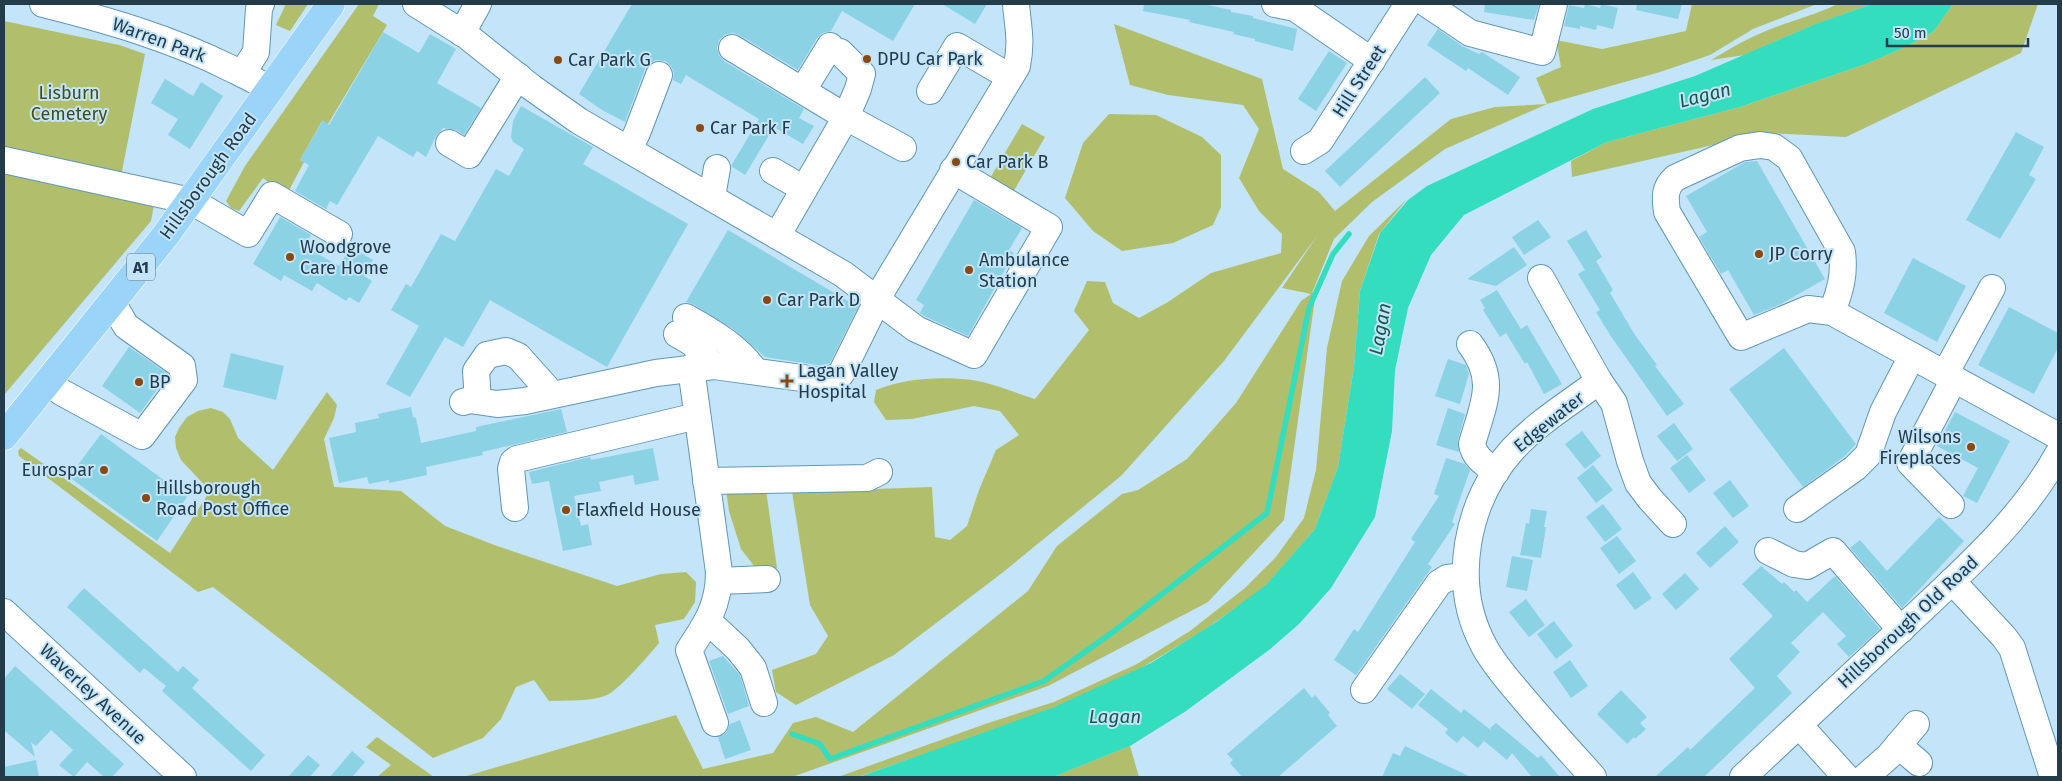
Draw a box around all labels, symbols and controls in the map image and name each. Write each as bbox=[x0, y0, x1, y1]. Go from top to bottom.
street label: Warren Park bbox=[109, 13, 210, 67]
scale bar bbox=[1887, 15, 2028, 47]
text: 50 m bbox=[1894, 24, 1927, 42]
street label: Hill Street bbox=[1328, 40, 1391, 121]
place label: DPU Car Park bbox=[877, 48, 983, 70]
place label: Car Park G bbox=[568, 49, 651, 71]
marker: DPU Car Park bbox=[861, 53, 873, 65]
marker: Car Park G bbox=[552, 54, 564, 66]
water label: Lagan bbox=[1677, 77, 1733, 113]
park label: Lisburn Cemetery bbox=[31, 82, 107, 125]
street label: Hillsborough Road bbox=[155, 108, 261, 244]
place label: Car Park F bbox=[710, 117, 791, 139]
marker: Car Park F bbox=[694, 122, 706, 134]
place label: Car Park B bbox=[966, 151, 1049, 173]
marker: Car Park B bbox=[950, 156, 962, 168]
place label: Woodgrove Care Home bbox=[300, 236, 391, 279]
place label: JP Corry bbox=[1769, 243, 1833, 265]
marker: JP Corry bbox=[1753, 248, 1765, 260]
place label: Ambulance Station bbox=[979, 249, 1070, 292]
marker: Woodgrove Care Home bbox=[284, 251, 296, 263]
road number: A1 bbox=[127, 253, 155, 280]
marker: Ambulance Station bbox=[963, 264, 975, 276]
place label: Car Park D bbox=[777, 289, 860, 311]
marker: Car Park D bbox=[761, 294, 773, 306]
water label: Lagan bbox=[1364, 301, 1396, 357]
place label: Lagan Valley Hospital bbox=[798, 360, 899, 403]
place label: BP bbox=[149, 371, 170, 393]
marker: Lagan Valley Hospital bbox=[780, 374, 794, 388]
marker: BP bbox=[133, 376, 145, 388]
street label: Edgewater bbox=[1509, 387, 1589, 457]
place label: Wilsons Fireplaces bbox=[1879, 426, 1961, 469]
marker: Wilsons Fireplaces bbox=[1965, 441, 1977, 453]
place label: Eurospar bbox=[22, 459, 94, 481]
marker: Eurospar bbox=[98, 464, 110, 476]
place label: Hillsborough Road Post Office bbox=[156, 477, 289, 520]
marker: Hillsborough Road Post Office bbox=[140, 492, 152, 504]
place label: Flaxfield House bbox=[576, 499, 701, 521]
marker: Flaxfield House bbox=[560, 504, 572, 516]
street label: Hillsborough Old Road bbox=[1833, 551, 1983, 693]
street label: Waverley Avenue bbox=[35, 639, 151, 749]
water label: Lagan bbox=[1089, 705, 1141, 728]

